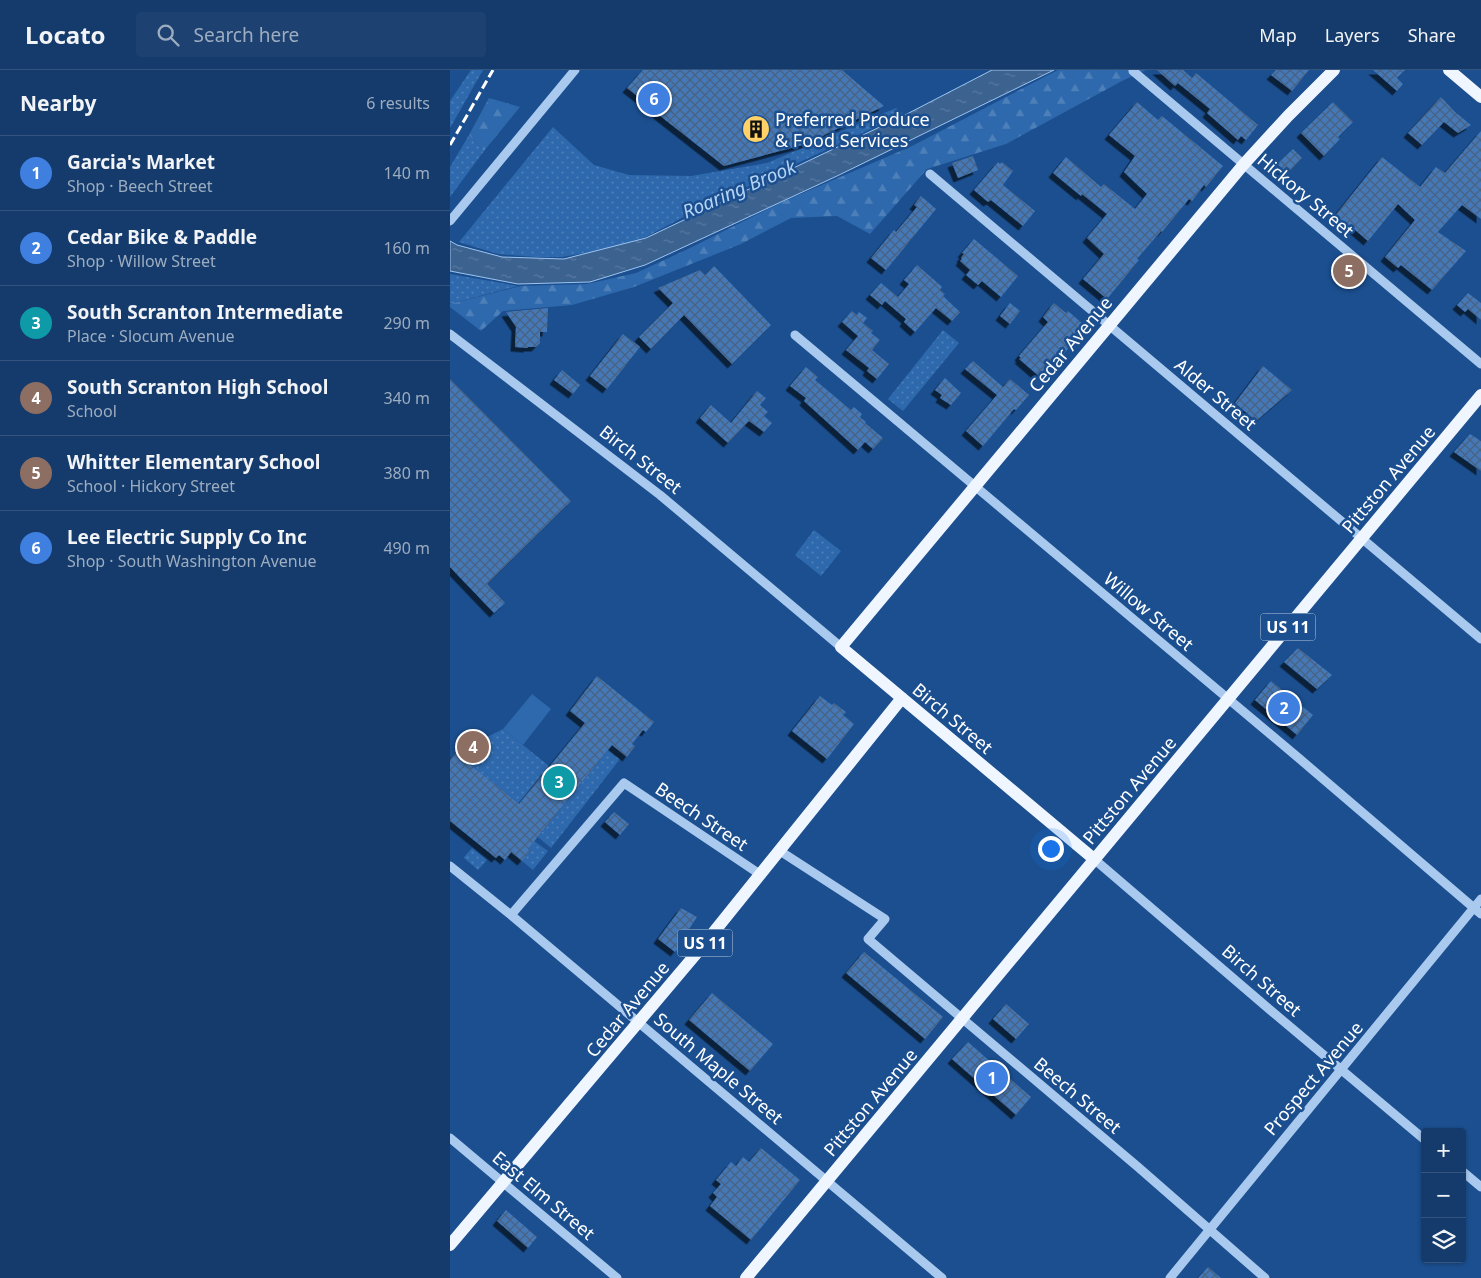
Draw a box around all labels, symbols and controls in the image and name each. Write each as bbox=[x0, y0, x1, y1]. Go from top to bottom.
search box bbox=[136, 12, 486, 57]
text: Locato bbox=[25, 18, 106, 51]
icon: search bbox=[154, 21, 182, 49]
text: Search here bbox=[194, 22, 299, 48]
text: Map bbox=[1259, 23, 1297, 47]
text: Layers bbox=[1325, 23, 1380, 47]
text: Share bbox=[1408, 23, 1456, 47]
pin: 6 bbox=[638, 80, 670, 118]
text: Nearby bbox=[20, 89, 96, 117]
text: 6 results bbox=[366, 92, 430, 114]
place label: Preferred Produce & Food Services bbox=[775, 107, 930, 152]
building icon: Preferred Produce & Food Services bbox=[741, 114, 771, 144]
street label: Hickory Street bbox=[1253, 148, 1360, 243]
text: Garcia's Market bbox=[67, 149, 215, 175]
water label: Roaring Brook bbox=[678, 153, 800, 225]
text: 1 bbox=[31, 162, 41, 184]
text: 140 m bbox=[383, 162, 430, 184]
text: Shop · Beech Street bbox=[67, 175, 213, 197]
text: Cedar Bike & Paddle bbox=[67, 224, 257, 250]
text: 2 bbox=[31, 237, 41, 259]
text: 160 m bbox=[383, 237, 430, 259]
text: Shop · Willow Street bbox=[67, 250, 216, 272]
pin: 5 bbox=[1333, 252, 1365, 290]
street label: Cedar Avenue bbox=[1023, 291, 1117, 397]
text: South Scranton Intermediate bbox=[67, 299, 343, 325]
text: 3 bbox=[31, 312, 41, 334]
text: 290 m bbox=[383, 312, 430, 334]
text: Place · Slocum Avenue bbox=[67, 325, 235, 347]
street label: Alder Street bbox=[1170, 353, 1262, 436]
text: South Scranton High School bbox=[67, 374, 328, 400]
text: 4 bbox=[31, 387, 41, 409]
text: 340 m bbox=[383, 387, 430, 409]
text: School bbox=[67, 400, 117, 422]
street label: Birch Street bbox=[595, 419, 687, 499]
street label: Pittston Avenue bbox=[1336, 420, 1440, 538]
text: Whitter Elementary School bbox=[67, 449, 320, 475]
text: 5 bbox=[31, 462, 41, 484]
text: 380 m bbox=[383, 462, 430, 484]
text: School · Hickory Street bbox=[67, 475, 235, 497]
text: Lee Electric Supply Co Inc bbox=[67, 524, 307, 550]
text: 6 bbox=[31, 537, 41, 559]
text: 490 m bbox=[383, 537, 430, 559]
text: Shop · South Washington Avenue bbox=[67, 550, 317, 572]
street label: Willow Street bbox=[1099, 566, 1199, 656]
road number: US 11 bbox=[1260, 614, 1316, 640]
street label: Birch Street bbox=[908, 677, 999, 759]
pin: 2 bbox=[1268, 689, 1300, 727]
pin: 4 bbox=[457, 728, 489, 766]
street label: Pittston Avenue bbox=[1077, 731, 1181, 849]
pin: 3 bbox=[543, 763, 575, 801]
street label: Beech Street bbox=[651, 776, 753, 856]
your location bbox=[1038, 836, 1064, 862]
road number: US 11 bbox=[678, 930, 732, 956]
street label: Birch Street bbox=[1217, 939, 1307, 1022]
street label: Cedar Avenue bbox=[580, 956, 674, 1062]
street label: South Maple Street bbox=[649, 1007, 789, 1129]
street label: Prospect Avenue bbox=[1258, 1016, 1368, 1140]
street label: Pittston Avenue bbox=[818, 1043, 922, 1161]
street label: Beech Street bbox=[1029, 1052, 1127, 1139]
pin: 1 bbox=[976, 1059, 1008, 1097]
map controls bbox=[1421, 1128, 1466, 1263]
button: + bbox=[1421, 1128, 1466, 1173]
street label: East Elm Street bbox=[488, 1145, 600, 1245]
button: − bbox=[1421, 1173, 1466, 1218]
button: layers bbox=[1421, 1218, 1466, 1263]

